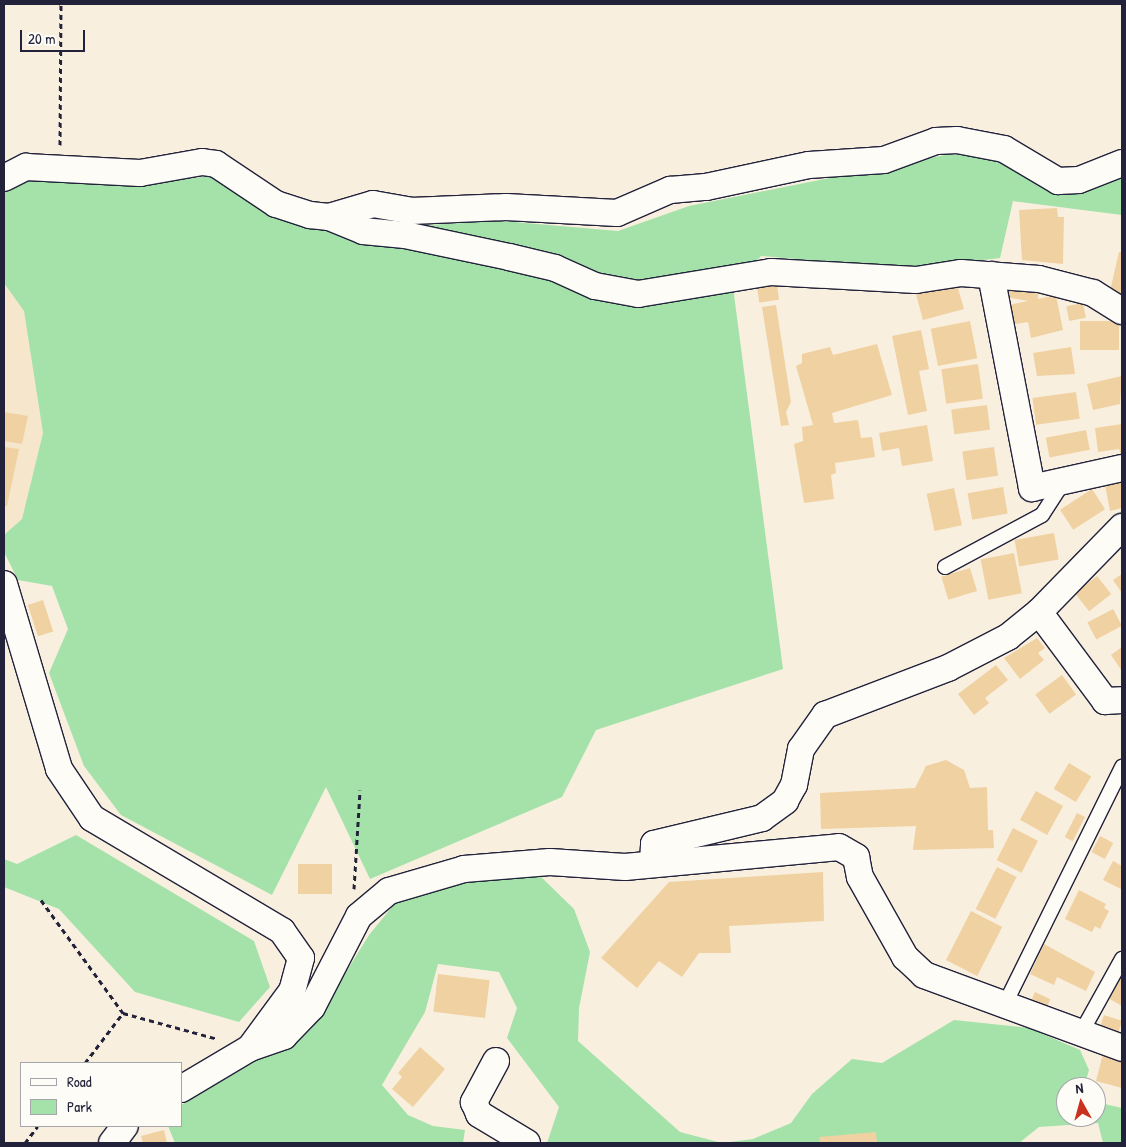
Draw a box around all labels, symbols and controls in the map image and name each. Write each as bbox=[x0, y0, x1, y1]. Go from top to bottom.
scale bar bbox=[22, 20, 88, 52]
text: 20 m bbox=[28, 28, 55, 49]
legend bbox=[20, 1062, 182, 1127]
text: Road bbox=[67, 1071, 92, 1092]
north arrow bbox=[1056, 1077, 1106, 1127]
text: N bbox=[1074, 1078, 1084, 1097]
text: Park bbox=[67, 1096, 92, 1117]

